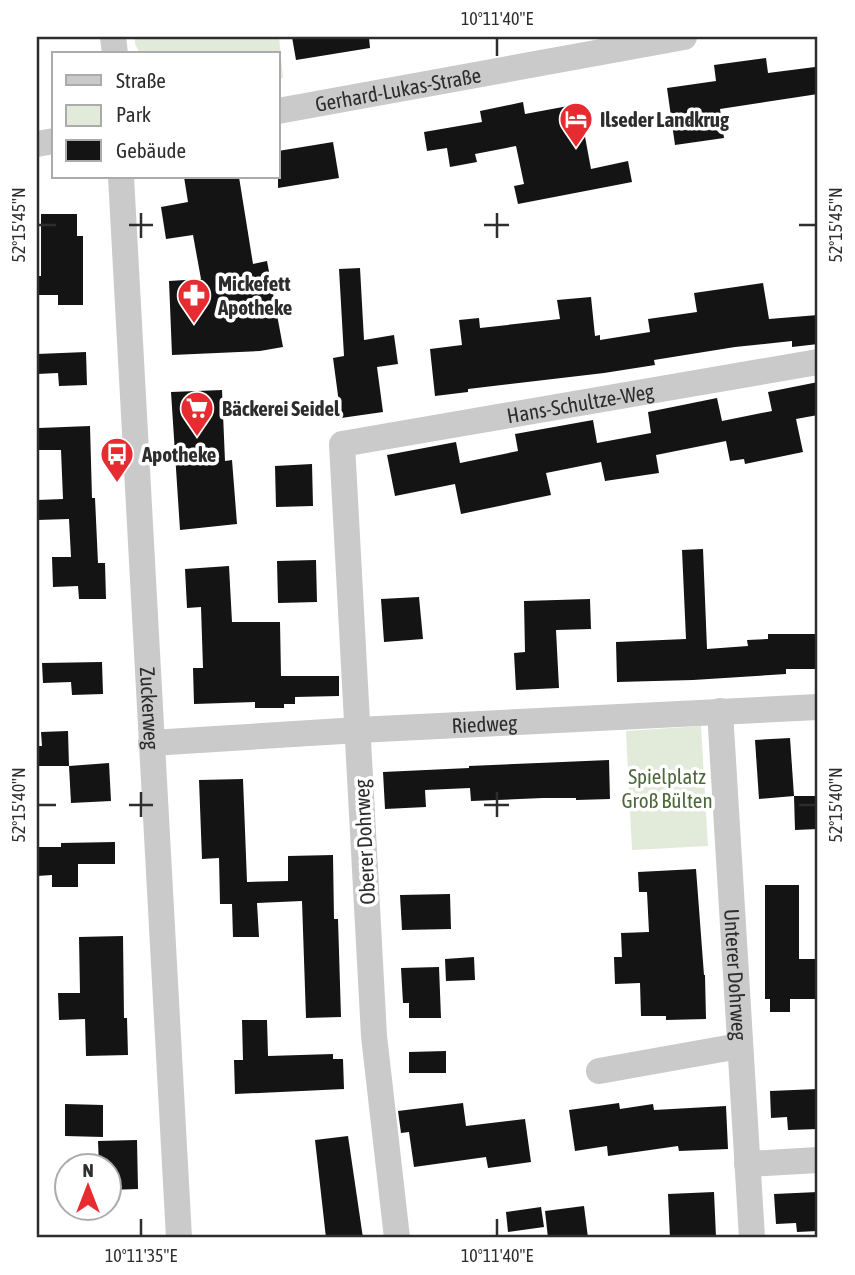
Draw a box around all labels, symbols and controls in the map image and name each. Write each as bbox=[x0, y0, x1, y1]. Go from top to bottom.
text: 10°11'40"E bbox=[461, 8, 533, 29]
legend bbox=[52, 52, 280, 178]
street label: Gerhard-Lukas-Straße bbox=[313, 62, 483, 116]
text: Straße bbox=[116, 68, 166, 92]
hotel icon: Ilseder Landkrug bbox=[557, 100, 595, 149]
text: Park bbox=[116, 102, 151, 126]
place label: Ilseder Landkrug bbox=[600, 107, 730, 131]
text: Gebäude bbox=[116, 138, 186, 162]
text: 52°15'45"N bbox=[8, 187, 29, 263]
text: 52°15'45"N bbox=[825, 187, 846, 263]
place label: Mickefett Apotheke bbox=[217, 271, 292, 319]
pharmacy icon: Mickefett Apotheke bbox=[175, 276, 213, 325]
street label: Hans-Schultze-Weg bbox=[505, 378, 656, 427]
supermarket icon: Bäckerei Seidel bbox=[178, 389, 216, 438]
place label: Bäckerei Seidel bbox=[222, 396, 340, 420]
bus stop icon: Apotheke bbox=[98, 435, 136, 484]
place label: Apotheke bbox=[141, 442, 216, 466]
street label: Zuckerweg bbox=[136, 666, 164, 750]
street label: Riedweg bbox=[451, 710, 518, 737]
park label: Spielplatz Groß Bülten bbox=[621, 764, 713, 812]
text: 52°15'40"N bbox=[8, 767, 29, 843]
text: 52°15'40"N bbox=[825, 767, 846, 843]
street label: Oberer Dohrweg bbox=[349, 779, 379, 905]
street label: Unterer Dohrweg bbox=[720, 908, 752, 1041]
north arrow bbox=[52, 1152, 122, 1222]
text: N bbox=[82, 1159, 94, 1181]
text: 10°11'35"E bbox=[105, 1245, 177, 1266]
text: 10°11'40"E bbox=[461, 1245, 533, 1266]

